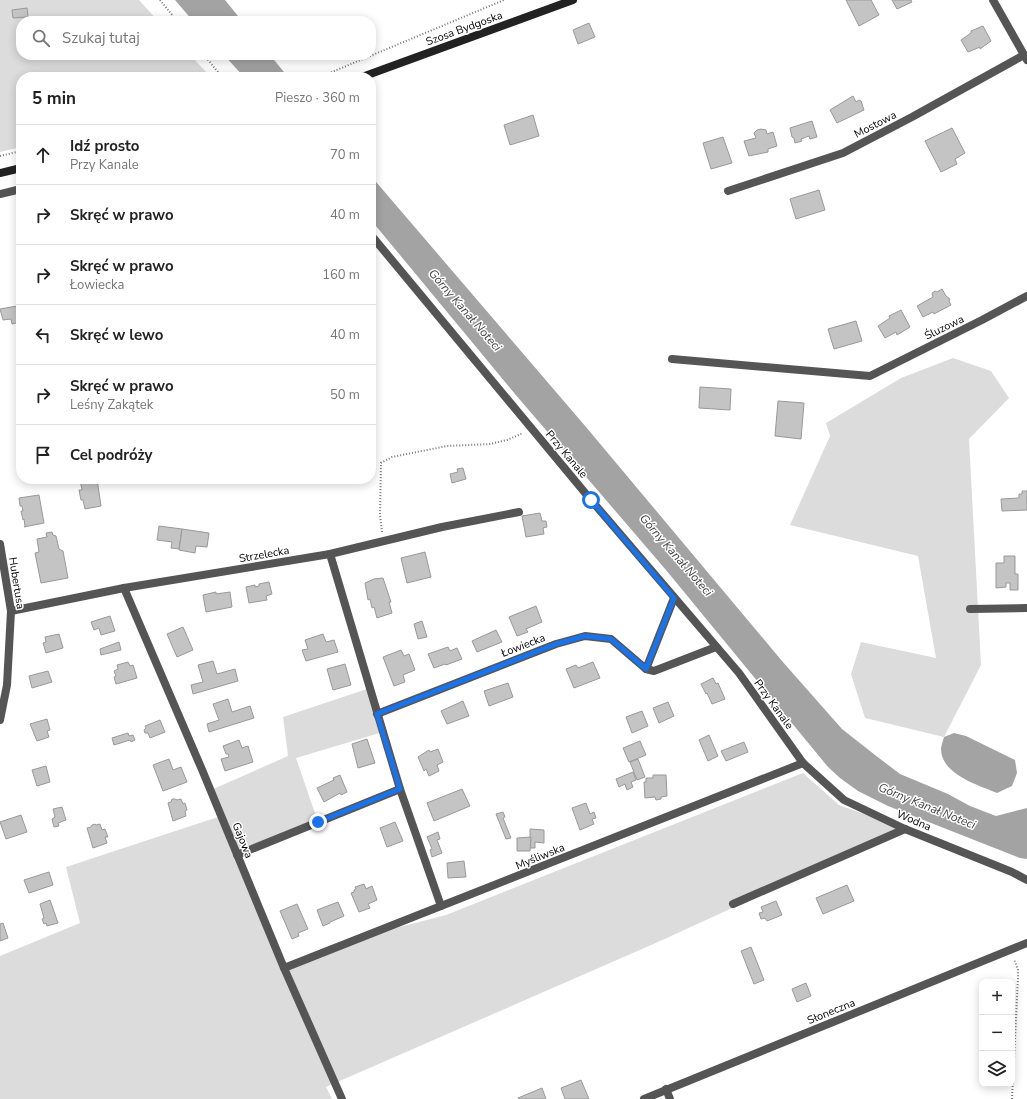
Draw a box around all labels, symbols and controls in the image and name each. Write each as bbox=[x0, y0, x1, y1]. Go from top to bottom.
street label: Szosa Bydgoska bbox=[424, 8, 505, 49]
search box bbox=[16, 16, 376, 60]
icon: search bbox=[30, 27, 52, 49]
text: Szukaj tutaj bbox=[62, 28, 140, 48]
text: 5 min bbox=[32, 87, 76, 110]
text: Pieszo · 360 m bbox=[275, 89, 360, 107]
street label: Mostowa bbox=[852, 107, 899, 141]
text: Idź prosto bbox=[70, 136, 139, 156]
icon: ahead bbox=[32, 144, 54, 166]
text: 70 m bbox=[330, 146, 360, 164]
text: Przy Kanale bbox=[70, 156, 139, 174]
icon: right bbox=[32, 204, 54, 226]
text: Skręć w prawo bbox=[70, 205, 174, 225]
text: 40 m bbox=[330, 206, 360, 224]
text: Skręć w prawo bbox=[70, 256, 174, 276]
icon: right bbox=[32, 264, 54, 286]
text: 160 m bbox=[322, 266, 360, 284]
water label: Górny Kanał Noteci bbox=[425, 266, 505, 355]
text: Łowiecka bbox=[70, 276, 124, 294]
street label: Śluzowa bbox=[922, 310, 967, 343]
icon: left bbox=[32, 324, 54, 346]
text: Skręć w lewo bbox=[70, 325, 163, 345]
text: 40 m bbox=[330, 326, 360, 344]
text: Skręć w prawo bbox=[70, 376, 174, 396]
icon: right bbox=[32, 384, 54, 406]
text: 50 m bbox=[330, 386, 360, 404]
text: Leśny Zakątek bbox=[70, 396, 153, 414]
street label: Przy Kanale bbox=[542, 427, 591, 482]
icon: arrive bbox=[32, 444, 54, 466]
text: Cel podróży bbox=[70, 445, 152, 465]
route start bbox=[582, 491, 600, 509]
water label: Górny Kanał Noteci bbox=[636, 511, 716, 600]
street label: Strzelecka bbox=[238, 543, 291, 566]
street label: Hubertusa bbox=[5, 556, 28, 610]
street label: Łowiecka bbox=[498, 630, 547, 661]
street label: Przy Kanale bbox=[750, 676, 797, 732]
water label: Górny Kanał Noteci bbox=[876, 779, 978, 833]
street label: Wodna bbox=[894, 807, 933, 834]
route end bbox=[309, 813, 327, 831]
street label: Gajowa bbox=[229, 820, 257, 860]
street label: Myśliwska bbox=[513, 840, 567, 873]
map controls bbox=[979, 979, 1015, 1087]
button: + bbox=[979, 979, 1015, 1015]
street label: Słoneczna bbox=[805, 995, 858, 1028]
button: − bbox=[979, 1015, 1015, 1051]
button: layers bbox=[979, 1051, 1015, 1087]

